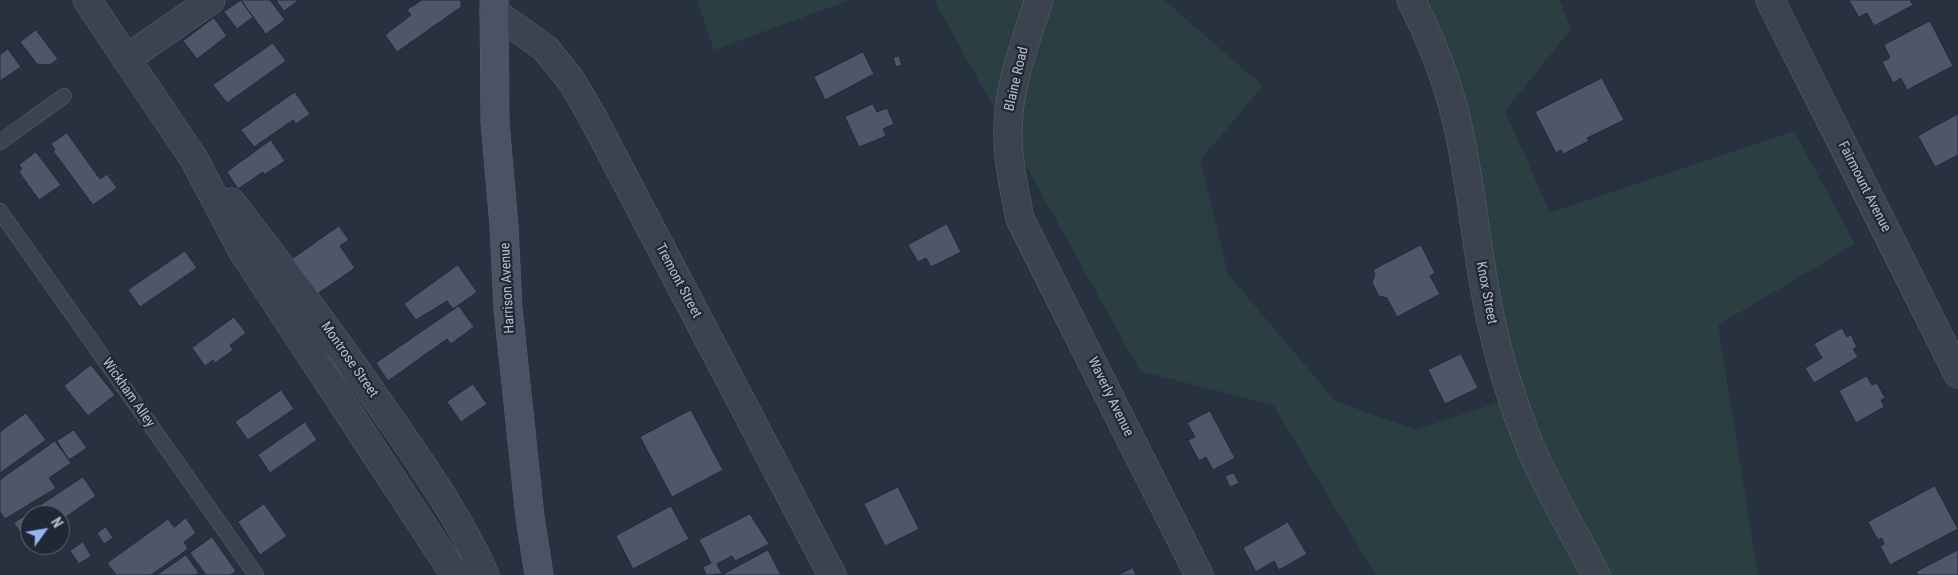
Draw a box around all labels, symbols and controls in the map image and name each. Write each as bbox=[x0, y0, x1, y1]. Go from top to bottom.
street label: Blaine Road bbox=[1001, 45, 1033, 113]
street label: Fairmount Avenue bbox=[1834, 139, 1894, 235]
street label: Tremont Street bbox=[651, 241, 705, 321]
street label: Harrison Avenue bbox=[497, 242, 519, 334]
street label: Knox Street bbox=[1472, 260, 1500, 326]
street label: Montrose Street bbox=[317, 319, 381, 401]
street label: Wickham Alley bbox=[98, 355, 158, 431]
street label: Waverly Avenue bbox=[1084, 355, 1136, 439]
north arrow bbox=[20, 505, 70, 555]
text: N bbox=[48, 515, 66, 530]

